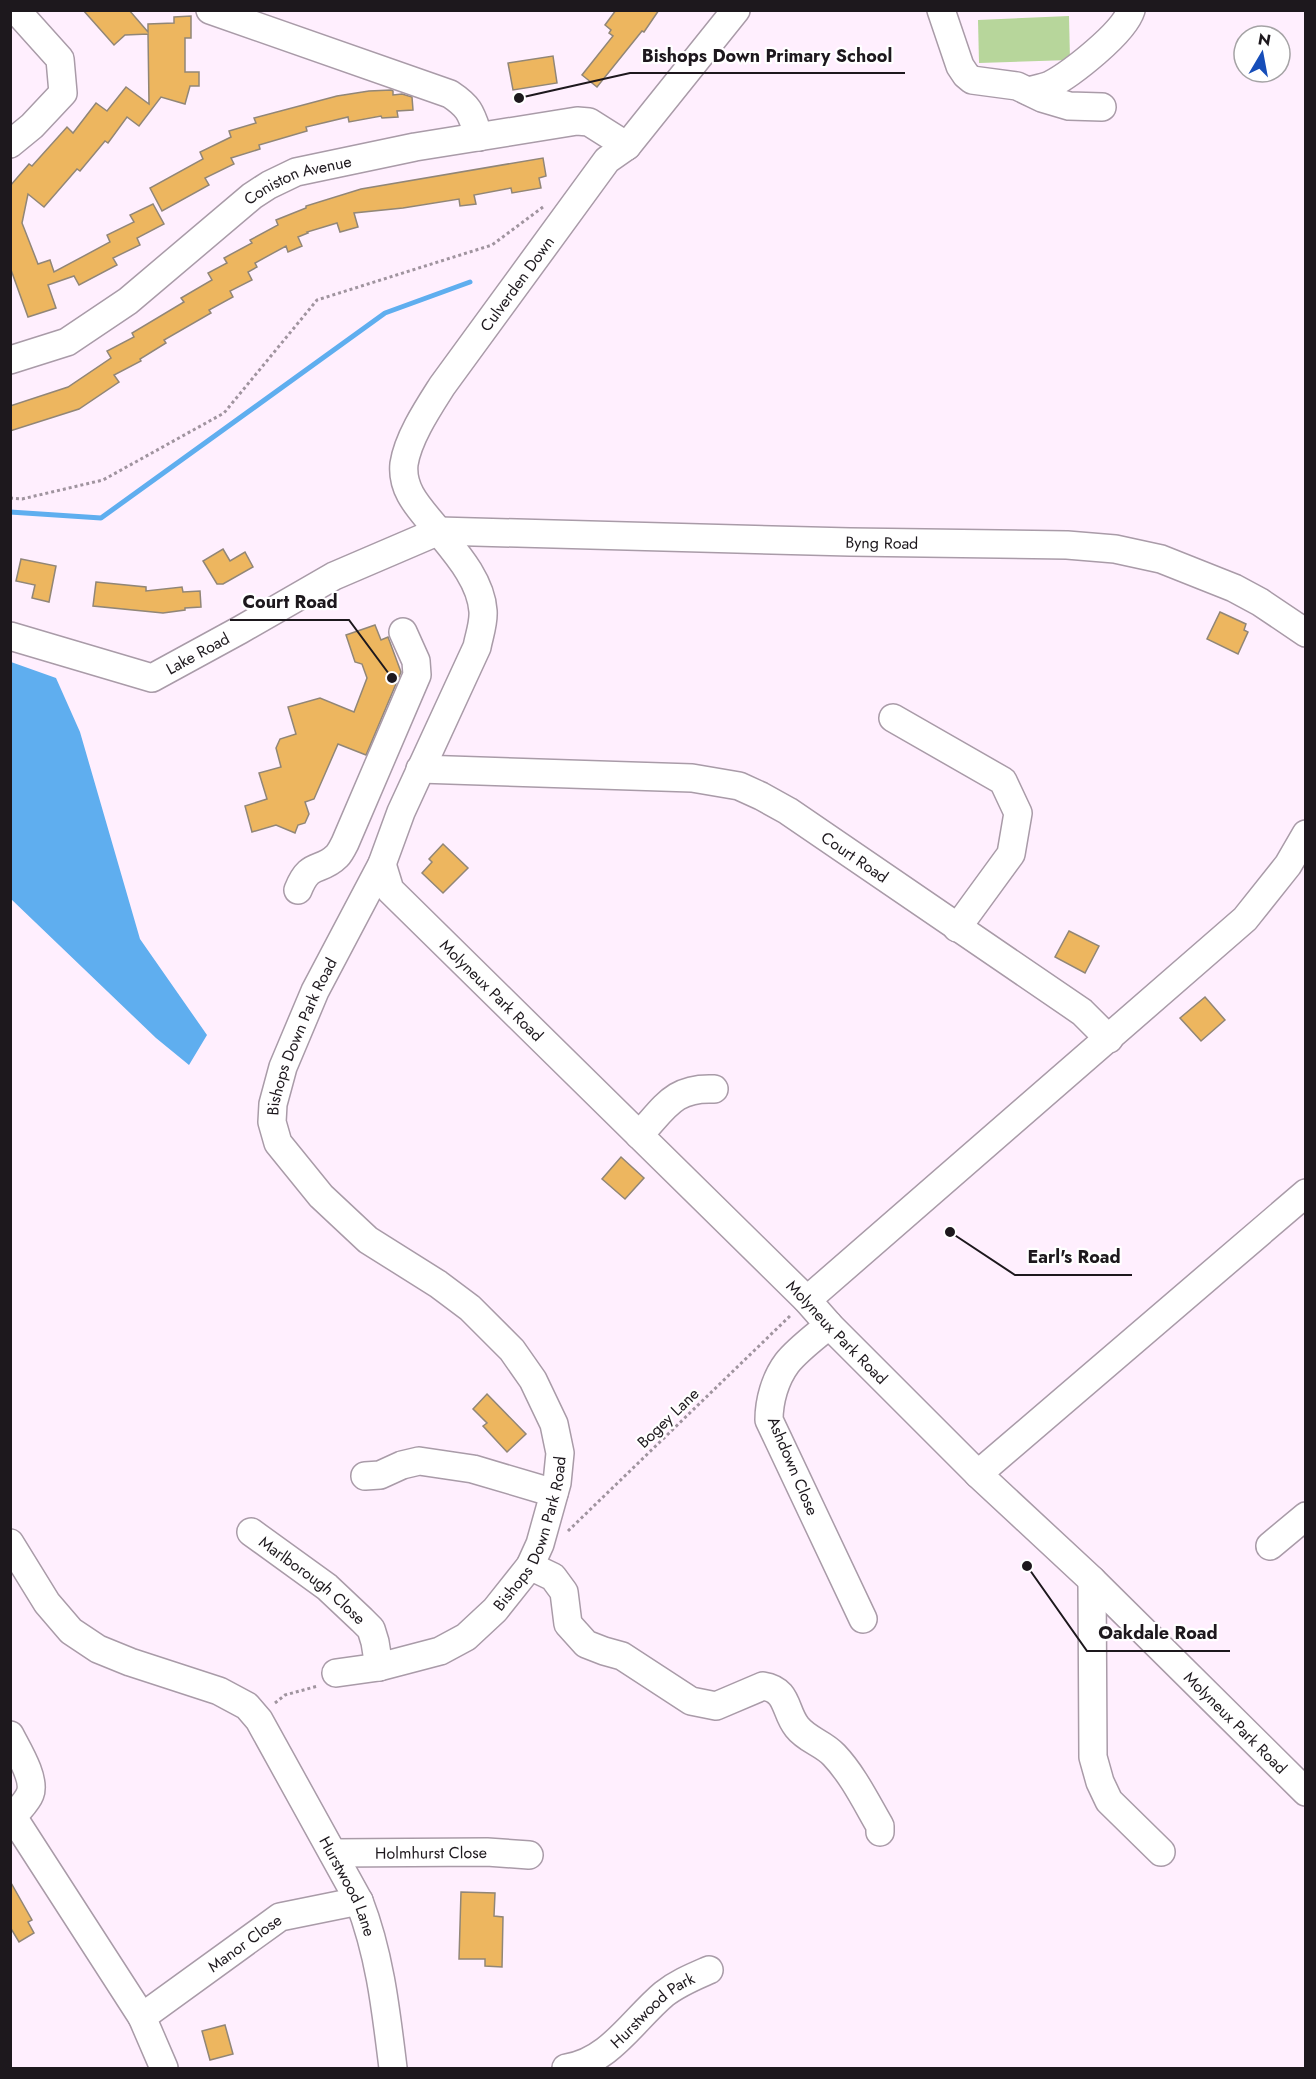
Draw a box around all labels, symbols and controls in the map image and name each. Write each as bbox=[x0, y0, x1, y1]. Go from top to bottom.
north arrow bbox=[1232, 24, 1292, 84]
text: N bbox=[1256, 27, 1273, 52]
callout: Bishops Down Primary School bbox=[630, 37, 905, 73]
text: Bishops Down Primary School bbox=[642, 43, 892, 69]
street label: Coniston Avenue bbox=[238, 149, 353, 210]
street label: Culverden Down bbox=[474, 231, 559, 336]
street label: Byng Road bbox=[845, 530, 918, 554]
callout: Court Road bbox=[230, 584, 349, 620]
text: Court Road bbox=[242, 589, 338, 615]
street label: Lake Road bbox=[162, 626, 234, 680]
street label: Court Road bbox=[817, 826, 893, 888]
street label: Molyneux Park Road bbox=[435, 934, 549, 1046]
street label: Bishops Down Park Road bbox=[261, 953, 342, 1116]
callout: Earl's Road bbox=[1015, 1239, 1132, 1275]
text: Earl's Road bbox=[1027, 1244, 1121, 1270]
street label: Molyneux Park Road bbox=[781, 1275, 893, 1389]
street label: Bogey Lane bbox=[632, 1383, 704, 1453]
street label: Ashdown Close bbox=[762, 1413, 824, 1519]
street label: Bishops Down Park Road bbox=[487, 1455, 571, 1616]
street label: Marlborough Close bbox=[255, 1530, 371, 1629]
callout: Oakdale Road bbox=[1087, 1615, 1230, 1651]
text: Oakdale Road bbox=[1098, 1620, 1218, 1646]
street label: Molyneux Park Road bbox=[1179, 1666, 1292, 1779]
street label: Hurstwood Lane bbox=[314, 1832, 382, 1939]
street label: Holmhurst Close bbox=[375, 1841, 487, 1864]
street label: Manor Close bbox=[203, 1908, 286, 1977]
street label: Hurstwood Park bbox=[605, 1966, 699, 2053]

